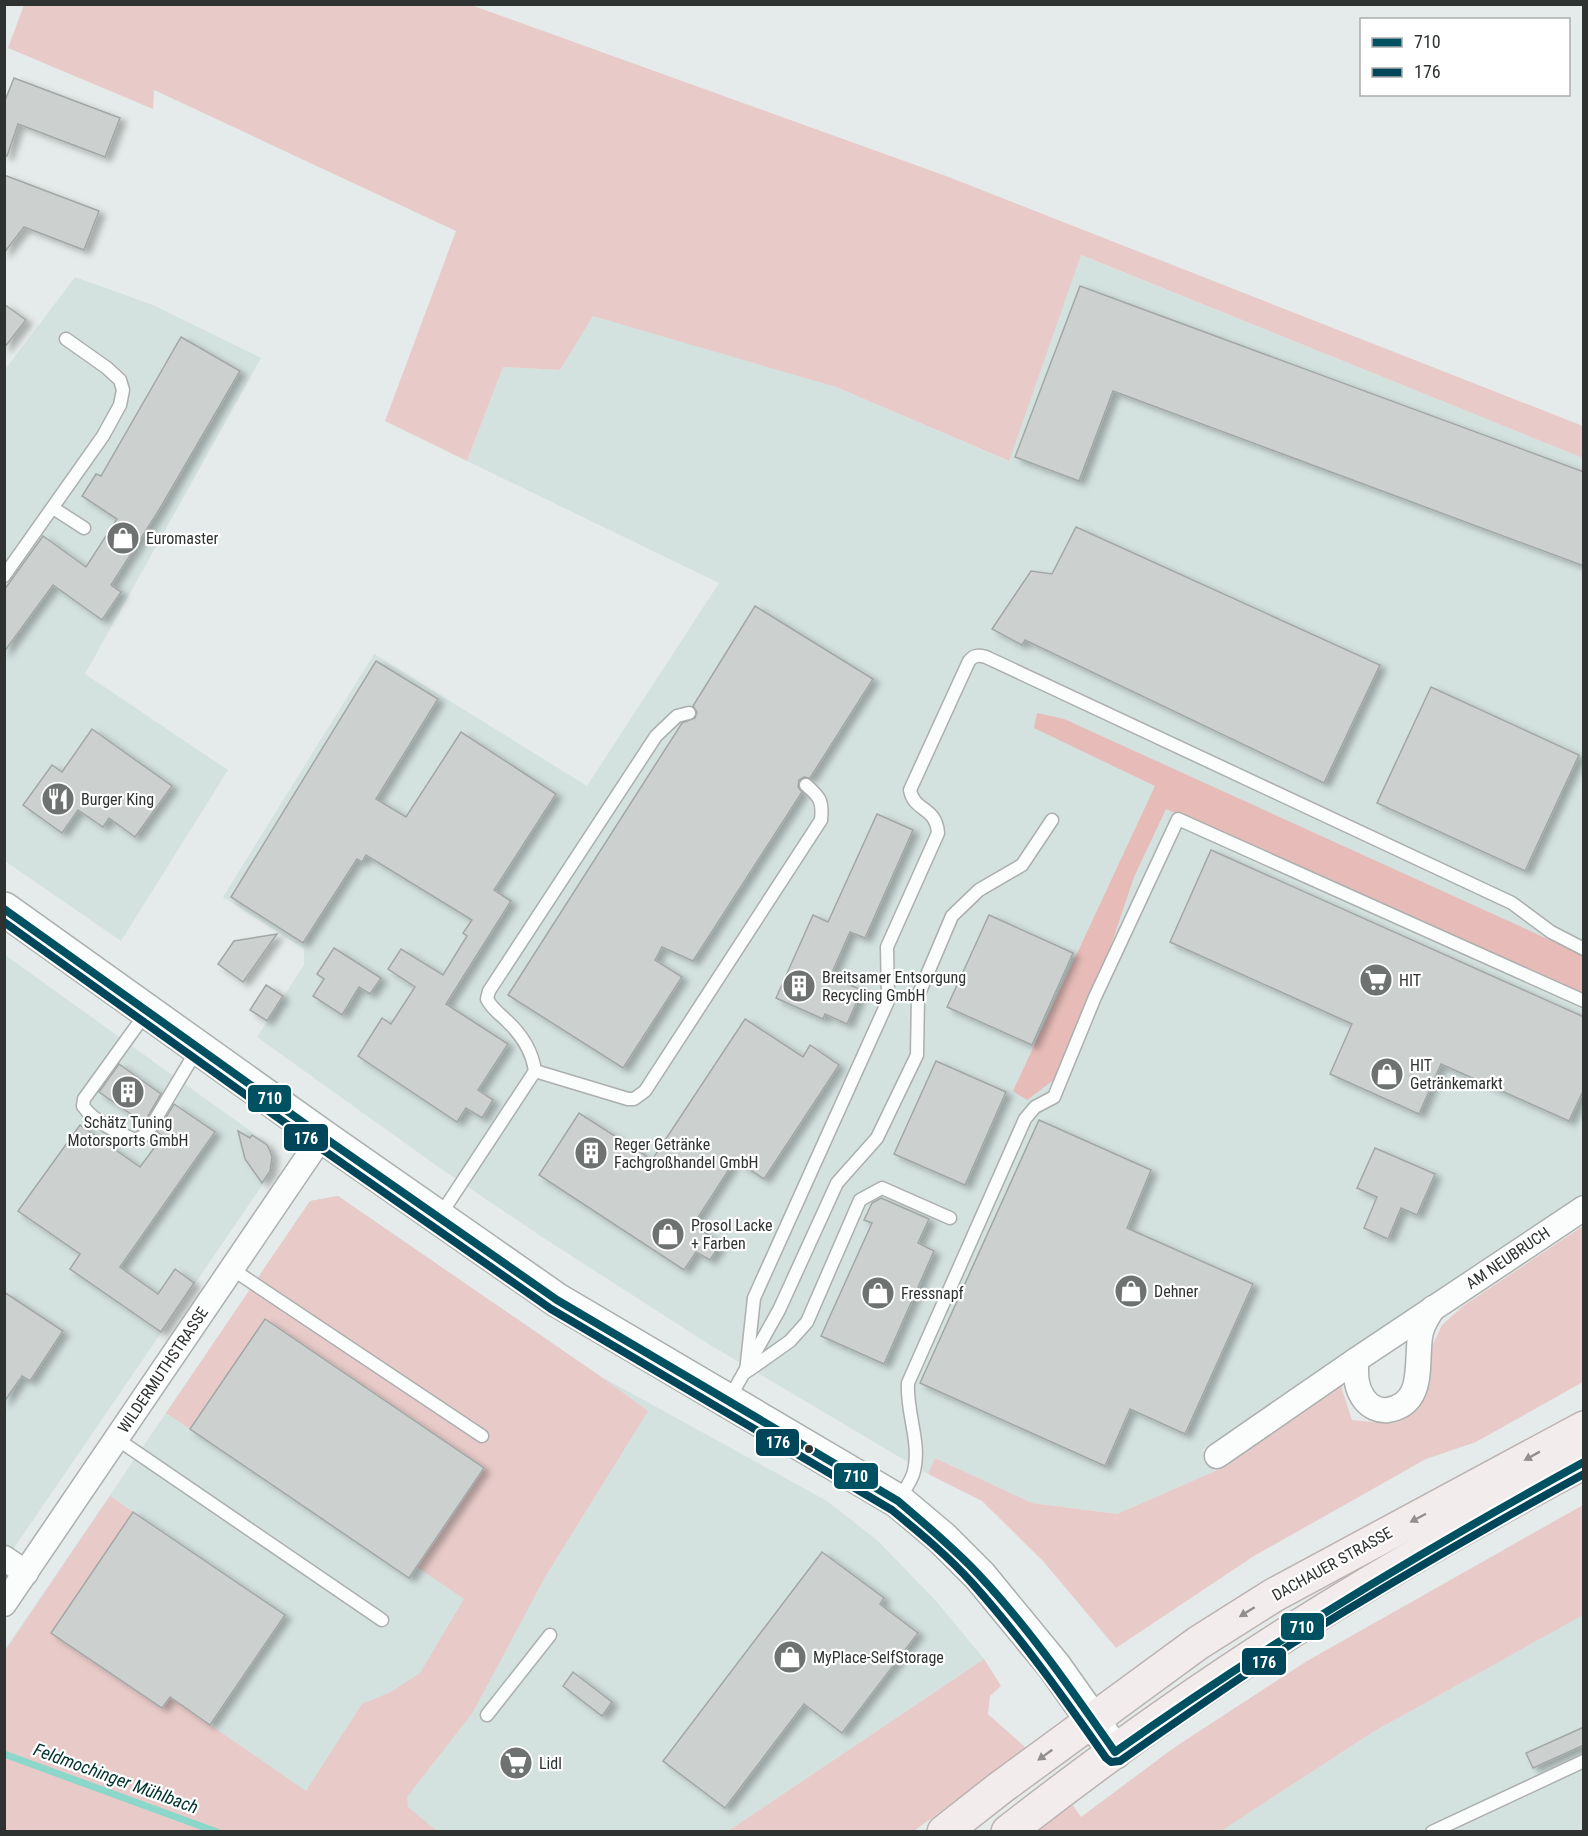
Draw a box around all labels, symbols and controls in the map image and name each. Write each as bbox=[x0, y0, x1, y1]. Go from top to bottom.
legend bbox=[1360, 18, 1570, 96]
text: 710 bbox=[1414, 31, 1441, 52]
text: 176 bbox=[1414, 61, 1441, 82]
shop icon: Euromaster bbox=[105, 520, 141, 556]
place label: Euromaster bbox=[146, 529, 219, 548]
restaurant icon: Burger King bbox=[40, 781, 76, 817]
place label: Burger King bbox=[81, 790, 154, 809]
supermarket icon: HIT bbox=[1358, 962, 1394, 998]
building icon: Breitsamer Entsorgung Recycling GmbH bbox=[781, 968, 817, 1004]
place label: Breitsamer Entsorgung Recycling GmbH bbox=[822, 968, 966, 1005]
place label: HIT bbox=[1399, 971, 1421, 990]
shop icon: HIT Getränkemarkt bbox=[1369, 1056, 1405, 1092]
place label: HIT Getränkemarkt bbox=[1410, 1056, 1503, 1093]
building icon: Schätz Tuning Motorsports GmbH bbox=[110, 1074, 146, 1110]
line badge: 710 bbox=[247, 1084, 292, 1113]
text: 710 bbox=[258, 1089, 282, 1108]
place label: Schätz Tuning Motorsports GmbH bbox=[67, 1113, 189, 1150]
line badge: 176 bbox=[283, 1123, 329, 1152]
text: 176 bbox=[294, 1129, 318, 1148]
building icon: Reger Getränke Fachgroßhandel GmbH bbox=[573, 1135, 609, 1171]
place label: Reger Getränke Fachgroßhandel GmbH bbox=[614, 1135, 758, 1172]
shop icon: Prosol Lacke + Farben bbox=[650, 1216, 686, 1252]
place label: Prosol Lacke + Farben bbox=[691, 1216, 773, 1253]
street label: AM NEUBRUCH bbox=[1462, 1223, 1554, 1293]
shop icon: Dehner bbox=[1113, 1273, 1149, 1309]
shop icon: Fressnapf bbox=[860, 1275, 896, 1311]
place label: Dehner bbox=[1154, 1282, 1199, 1301]
place label: Fressnapf bbox=[901, 1284, 964, 1303]
street label: WILDERMUTHSTRASSE bbox=[114, 1303, 212, 1436]
line badge: 176 bbox=[755, 1428, 800, 1457]
text: 176 bbox=[766, 1433, 790, 1452]
unlabelled marker bbox=[803, 1443, 815, 1455]
one-way arrow bbox=[1523, 1451, 1540, 1461]
line badge: 710 bbox=[833, 1462, 879, 1490]
text: 710 bbox=[844, 1467, 868, 1486]
one-way arrow bbox=[1409, 1513, 1426, 1523]
street label: DACHAUER STRASSE bbox=[1269, 1523, 1395, 1605]
one-way arrow bbox=[1239, 1607, 1255, 1618]
line badge: 710 bbox=[1280, 1612, 1325, 1641]
text: 710 bbox=[1290, 1618, 1314, 1637]
shop icon: MyPlace-SelfStorage bbox=[772, 1639, 808, 1675]
line badge: 176 bbox=[1241, 1647, 1287, 1676]
place label: MyPlace-SelfStorage bbox=[813, 1648, 944, 1667]
text: 176 bbox=[1252, 1653, 1276, 1672]
water label: Feldmochinger Mühlbach bbox=[31, 1738, 201, 1818]
supermarket icon: Lidl bbox=[498, 1745, 534, 1781]
one-way arrow bbox=[1038, 1748, 1053, 1760]
place label: Lidl bbox=[539, 1754, 562, 1773]

